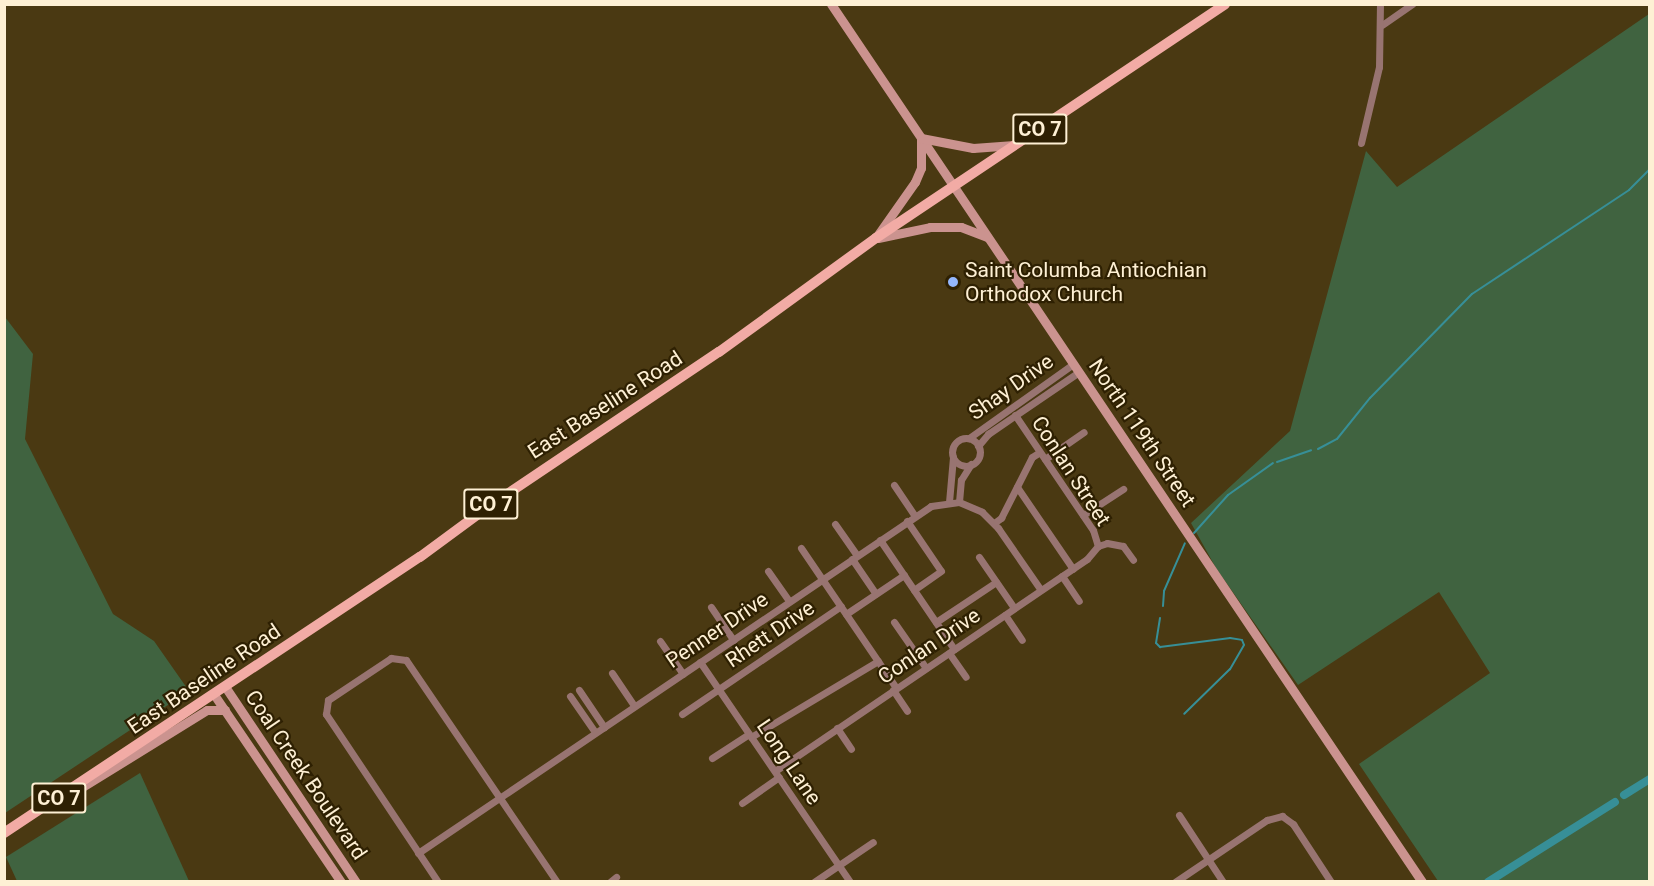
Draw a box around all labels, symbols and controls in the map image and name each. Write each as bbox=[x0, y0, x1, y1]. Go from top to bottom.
road number: CO 7 bbox=[1012, 112, 1068, 146]
place label: Saint Columba Antiochian Orthodox Church bbox=[965, 257, 1207, 307]
marker: Saint Columba Antiochian Orthodox Church bbox=[946, 275, 960, 289]
street label: East Baseline Road bbox=[523, 346, 687, 464]
street label: Shay Drive bbox=[964, 349, 1058, 425]
street label: North 119th Street bbox=[1083, 354, 1201, 512]
street label: Conlan Street bbox=[1026, 411, 1116, 531]
road number: CO 7 bbox=[462, 487, 520, 521]
street label: Penner Drive bbox=[661, 587, 773, 673]
street label: Rhett Drive bbox=[721, 595, 819, 673]
street label: Conlan Drive bbox=[873, 603, 985, 689]
street label: East Baseline Road bbox=[123, 618, 285, 740]
street label: Coal Creek Boulevard bbox=[240, 685, 372, 865]
street label: Long Lane bbox=[751, 715, 827, 809]
road number: CO 7 bbox=[31, 781, 88, 815]

